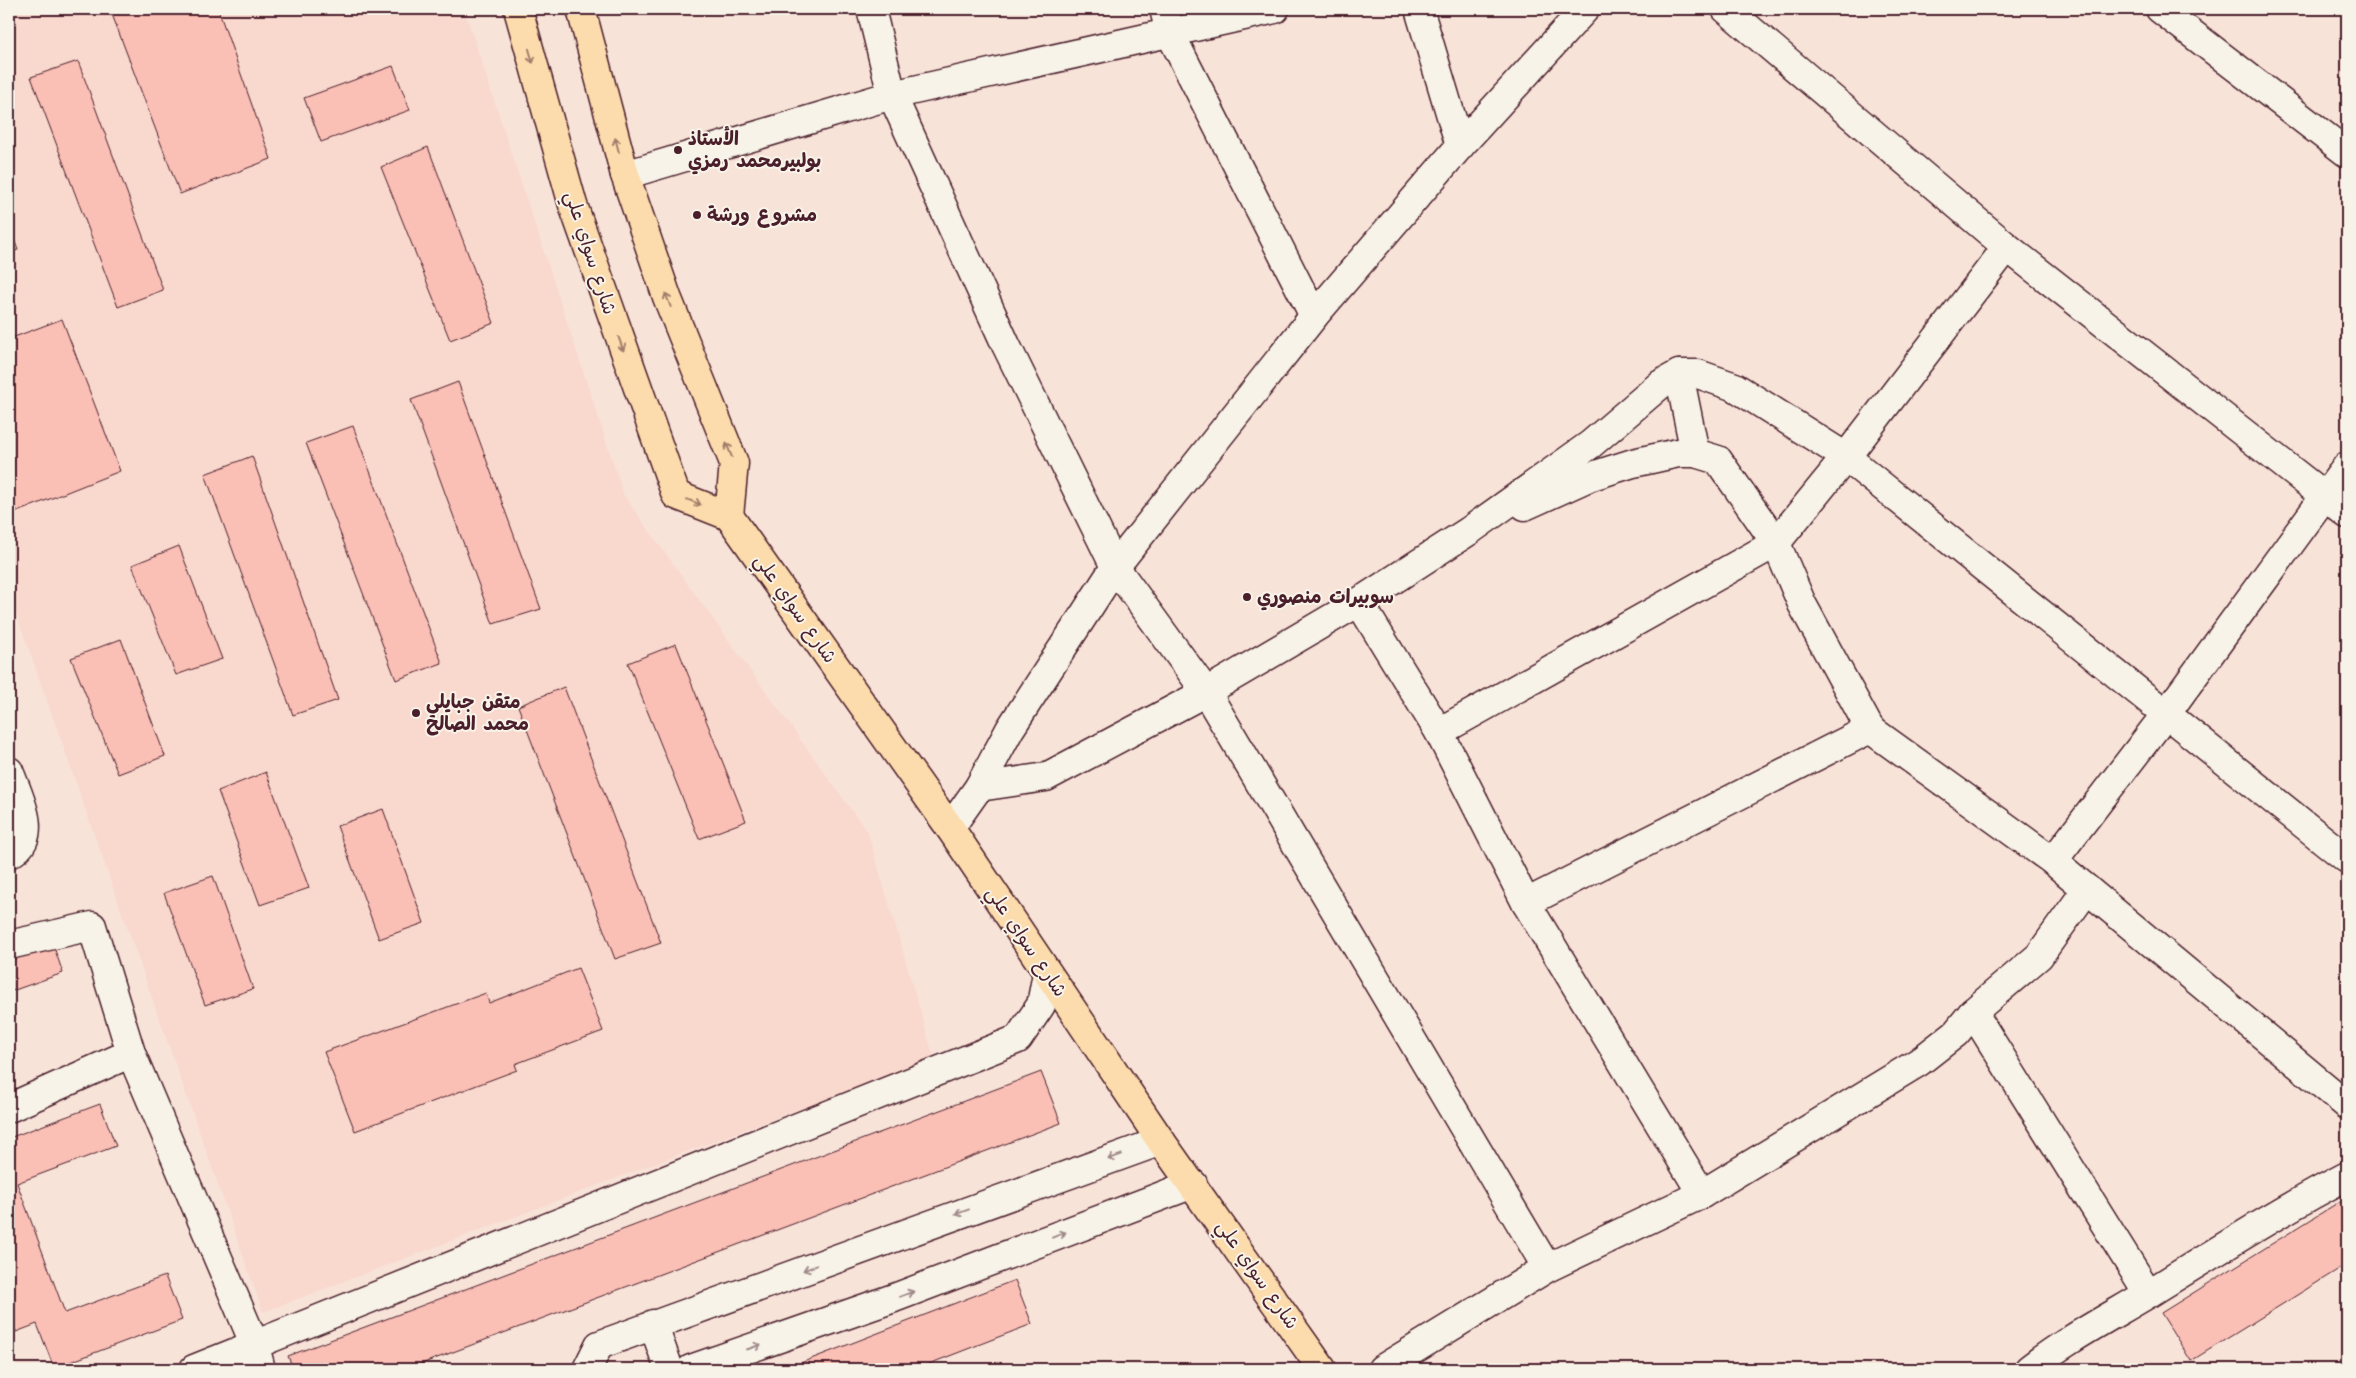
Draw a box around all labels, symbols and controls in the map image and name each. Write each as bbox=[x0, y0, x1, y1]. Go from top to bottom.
one-way arrow bbox=[527, 47, 536, 63]
place label: الأستاذ بولبيرمحمد رمزي bbox=[688, 126, 821, 175]
one-way arrow bbox=[612, 138, 622, 154]
marker: الأستاذ بولبيرمحمد رمزي bbox=[672, 144, 684, 156]
street label: شارع سواي علي bbox=[555, 188, 623, 319]
place label: مشروع ورشة bbox=[707, 202, 817, 229]
marker: مشروع ورشة bbox=[691, 209, 703, 221]
one-way arrow bbox=[663, 293, 672, 308]
one-way arrow bbox=[617, 336, 626, 352]
one-way arrow bbox=[724, 443, 733, 459]
one-way arrow bbox=[686, 498, 701, 507]
street label: شارع سواي علي bbox=[746, 549, 843, 670]
place label: سوبيرات منصوري bbox=[1257, 584, 1394, 611]
marker: سوبيرات منصوري bbox=[1241, 591, 1253, 603]
place label: متقن جبايلي محمد الصالح bbox=[426, 689, 529, 738]
marker: متقن جبايلي محمد الصالح bbox=[410, 707, 422, 719]
street label: شارع سواي علي bbox=[977, 881, 1073, 1004]
one-way arrow bbox=[1108, 1153, 1124, 1162]
one-way arrow bbox=[955, 1208, 971, 1217]
street label: شارع سواي علي bbox=[1208, 1215, 1305, 1336]
one-way arrow bbox=[1051, 1230, 1066, 1240]
one-way arrow bbox=[802, 1264, 818, 1273]
one-way arrow bbox=[899, 1288, 914, 1298]
one-way arrow bbox=[746, 1342, 762, 1352]

